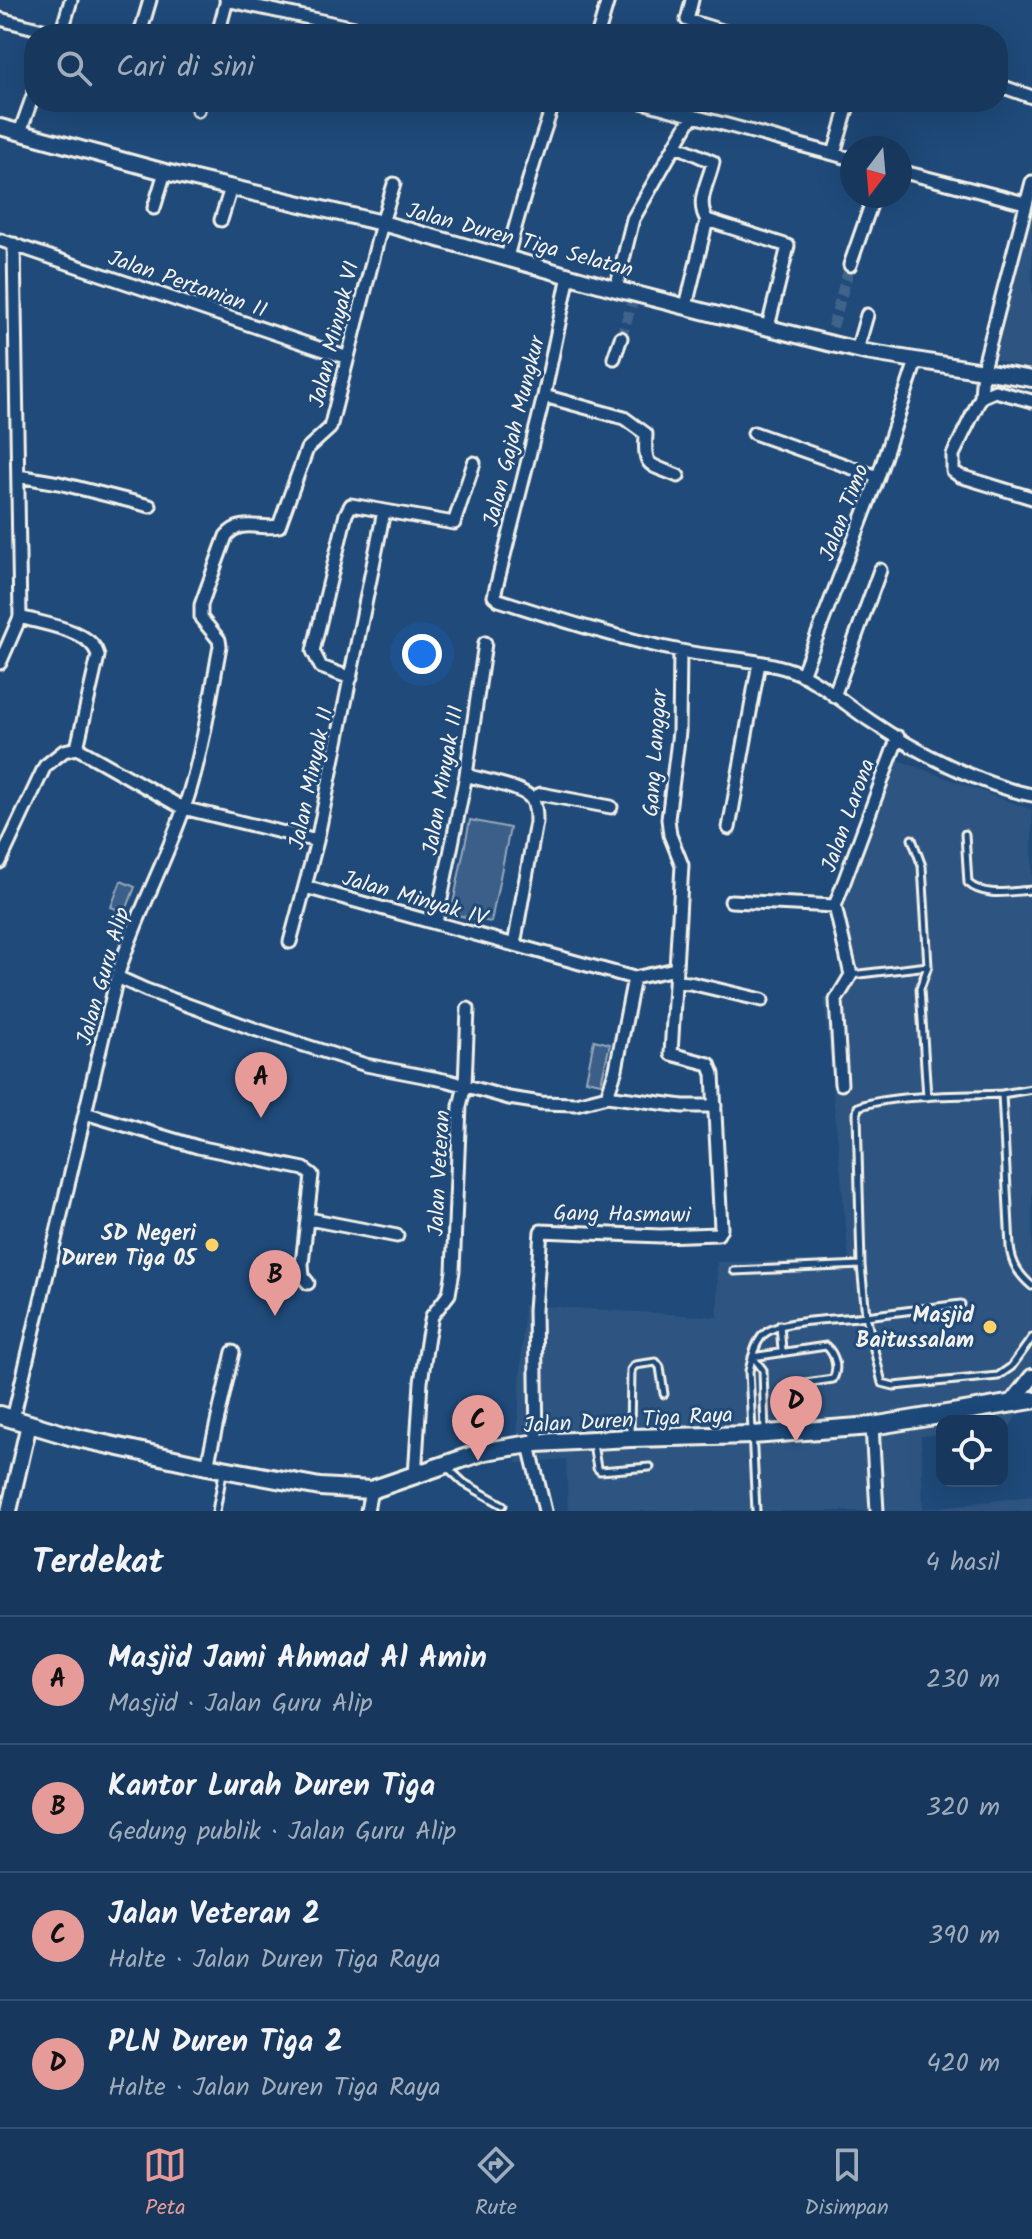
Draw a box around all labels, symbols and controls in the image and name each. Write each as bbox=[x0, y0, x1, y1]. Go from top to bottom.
search box bbox=[24, 24, 1008, 112]
text: Cari di sini bbox=[116, 44, 254, 92]
icon: search bbox=[52, 46, 96, 90]
north arrow bbox=[840, 136, 912, 208]
street label: Jalan Duren Tiga Selatan bbox=[402, 194, 637, 289]
street label: Jalan Pertanian II bbox=[103, 242, 272, 329]
street label: Jalan Minyak VI bbox=[300, 258, 370, 411]
street label: Jalan Gajah Mungkur bbox=[475, 331, 556, 531]
street label: Jalan Timo bbox=[811, 459, 880, 566]
your location bbox=[402, 634, 442, 674]
street label: Gang Langgar bbox=[635, 687, 679, 818]
street label: Jalan Minyak III bbox=[414, 703, 475, 858]
street label: Jalan Minyak II bbox=[280, 704, 345, 853]
street label: Jalan Larona bbox=[813, 754, 886, 878]
street label: Jalan Minyak IV bbox=[338, 862, 493, 937]
street label: Jalan Guru Alip bbox=[68, 903, 141, 1050]
pin: A bbox=[235, 1052, 287, 1118]
street label: Jalan Veteran bbox=[420, 1109, 461, 1237]
street label: Gang Hasmawi bbox=[553, 1197, 692, 1234]
place label: SD Negeri Duren Tiga 05 bbox=[61, 1217, 198, 1277]
marker: SD Negeri Duren Tiga 05 bbox=[203, 1236, 221, 1254]
pin: B bbox=[249, 1250, 301, 1316]
place label: Masjid Baitussalam bbox=[856, 1299, 975, 1359]
marker: Masjid Baitussalam bbox=[981, 1318, 999, 1336]
pin: D bbox=[770, 1376, 822, 1442]
pin: C bbox=[452, 1395, 504, 1461]
street label: Jalan Duren Tiga Raya bbox=[522, 1399, 734, 1444]
map controls bbox=[936, 1415, 1008, 1487]
button: locate bbox=[936, 1415, 1008, 1487]
text: Terdekat bbox=[32, 1536, 164, 1590]
text: 4 hasil bbox=[925, 1542, 1000, 1584]
text: Masjid Jami Ahmad Al Amin bbox=[108, 1635, 487, 1683]
text: A bbox=[50, 1659, 66, 1701]
text: 230 m bbox=[926, 1659, 1000, 1701]
text: Masjid · Jalan Guru Alip bbox=[108, 1683, 373, 1725]
text: Kantor Lurah Duren Tiga bbox=[108, 1763, 435, 1811]
text: B bbox=[50, 1787, 66, 1829]
text: 320 m bbox=[926, 1787, 1000, 1829]
text: Gedung publik · Jalan Guru Alip bbox=[108, 1811, 456, 1853]
text: Jalan Veteran 2 bbox=[108, 1891, 320, 1939]
text: C bbox=[50, 1915, 66, 1957]
text: 390 m bbox=[928, 1915, 1000, 1957]
text: Halte · Jalan Duren Tiga Raya bbox=[108, 1939, 441, 1981]
text: PLN Duren Tiga 2 bbox=[108, 2019, 342, 2067]
text: D bbox=[49, 2043, 67, 2085]
text: 420 m bbox=[926, 2043, 1000, 2085]
text: Halte · Jalan Duren Tiga Raya bbox=[108, 2067, 441, 2109]
tab: Peta bbox=[143, 2143, 187, 2226]
tab: Rute bbox=[474, 2143, 518, 2226]
tab: Disimpan bbox=[805, 2143, 889, 2226]

